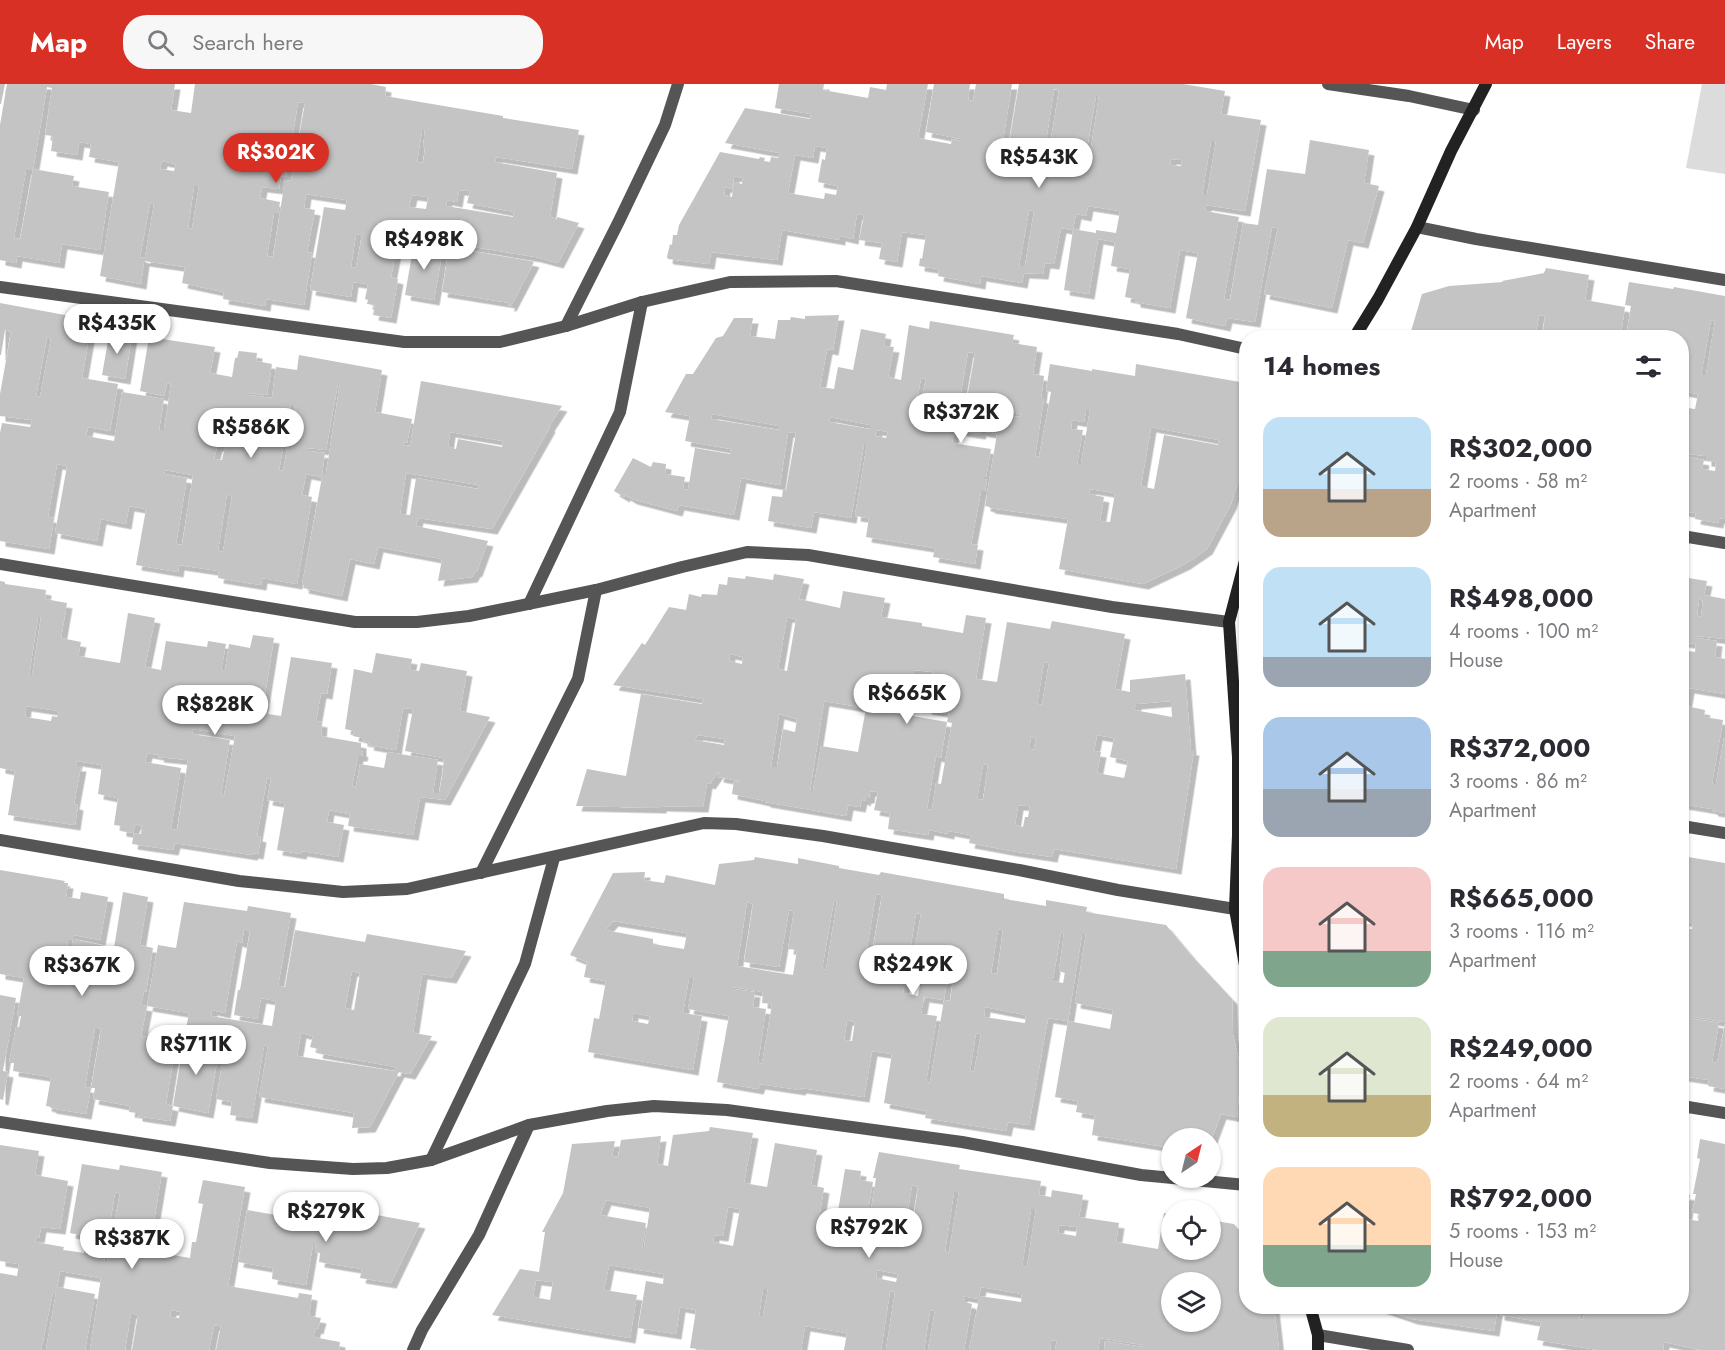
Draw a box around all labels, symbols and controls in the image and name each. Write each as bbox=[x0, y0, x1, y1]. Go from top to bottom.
search box bbox=[123, 15, 543, 69]
text: Map bbox=[30, 22, 87, 63]
icon: search bbox=[144, 26, 177, 59]
text: Search here bbox=[192, 26, 304, 58]
text: Map bbox=[1485, 27, 1524, 57]
text: Layers bbox=[1557, 27, 1612, 57]
text: Share bbox=[1645, 27, 1695, 57]
pin: R$302K bbox=[227, 133, 325, 184]
text: R$302K bbox=[237, 138, 315, 167]
pin: R$543K bbox=[990, 138, 1088, 189]
text: R$543K bbox=[1000, 143, 1078, 172]
pin: R$498K bbox=[375, 220, 473, 271]
text: R$498K bbox=[384, 225, 464, 254]
pin: R$435K bbox=[68, 304, 166, 355]
text: R$435K bbox=[78, 309, 156, 338]
text: 14 homes bbox=[1263, 347, 1380, 385]
icon: filters bbox=[1632, 350, 1665, 383]
pin: R$372K bbox=[912, 393, 1010, 444]
text: R$372K bbox=[923, 398, 999, 427]
pin: R$586K bbox=[202, 408, 300, 459]
text: R$586K bbox=[212, 413, 290, 442]
text: R$302,000 bbox=[1449, 429, 1592, 467]
icon: home bbox=[1311, 441, 1383, 513]
text: 2 rooms · 58 m² bbox=[1449, 467, 1587, 496]
text: Apartment bbox=[1449, 496, 1536, 525]
text: R$498,000 bbox=[1449, 579, 1594, 617]
icon: home bbox=[1311, 591, 1383, 663]
text: 4 rooms · 100 m² bbox=[1449, 617, 1598, 646]
text: House bbox=[1449, 646, 1503, 675]
pin: R$665K bbox=[858, 674, 956, 725]
text: R$665K bbox=[867, 679, 947, 708]
pin: R$828K bbox=[166, 685, 264, 736]
text: R$828K bbox=[176, 690, 254, 719]
text: R$372,000 bbox=[1449, 729, 1591, 767]
icon: home bbox=[1311, 741, 1383, 813]
text: 3 rooms · 86 m² bbox=[1449, 767, 1587, 796]
text: Apartment bbox=[1449, 796, 1536, 825]
text: R$665,000 bbox=[1449, 879, 1594, 917]
icon: home bbox=[1311, 891, 1383, 963]
text: 3 rooms · 116 m² bbox=[1449, 917, 1594, 946]
pin: R$249K bbox=[864, 945, 962, 996]
pin: R$367K bbox=[33, 946, 131, 997]
text: Apartment bbox=[1449, 946, 1536, 975]
text: R$249K bbox=[873, 950, 953, 979]
text: R$367K bbox=[43, 951, 121, 980]
pin: R$711K bbox=[147, 1025, 245, 1076]
text: R$249,000 bbox=[1449, 1029, 1593, 1067]
text: R$711K bbox=[160, 1030, 232, 1059]
icon: home bbox=[1311, 1041, 1383, 1113]
text: 2 rooms · 64 m² bbox=[1449, 1067, 1588, 1096]
text: Apartment bbox=[1449, 1096, 1536, 1125]
north arrow bbox=[1161, 1128, 1221, 1188]
map controls bbox=[1161, 1128, 1221, 1332]
text: R$792,000 bbox=[1449, 1179, 1592, 1217]
icon: home bbox=[1311, 1191, 1383, 1263]
pin: R$279K bbox=[277, 1192, 375, 1243]
text: R$279K bbox=[287, 1197, 365, 1226]
button: locate bbox=[1161, 1200, 1221, 1260]
pin: R$792K bbox=[820, 1208, 918, 1259]
text: R$792K bbox=[830, 1213, 908, 1242]
text: 5 rooms · 153 m² bbox=[1449, 1217, 1596, 1246]
pin: R$387K bbox=[83, 1219, 181, 1270]
text: R$387K bbox=[94, 1224, 170, 1253]
text: House bbox=[1449, 1246, 1503, 1275]
button: layers bbox=[1161, 1272, 1221, 1332]

